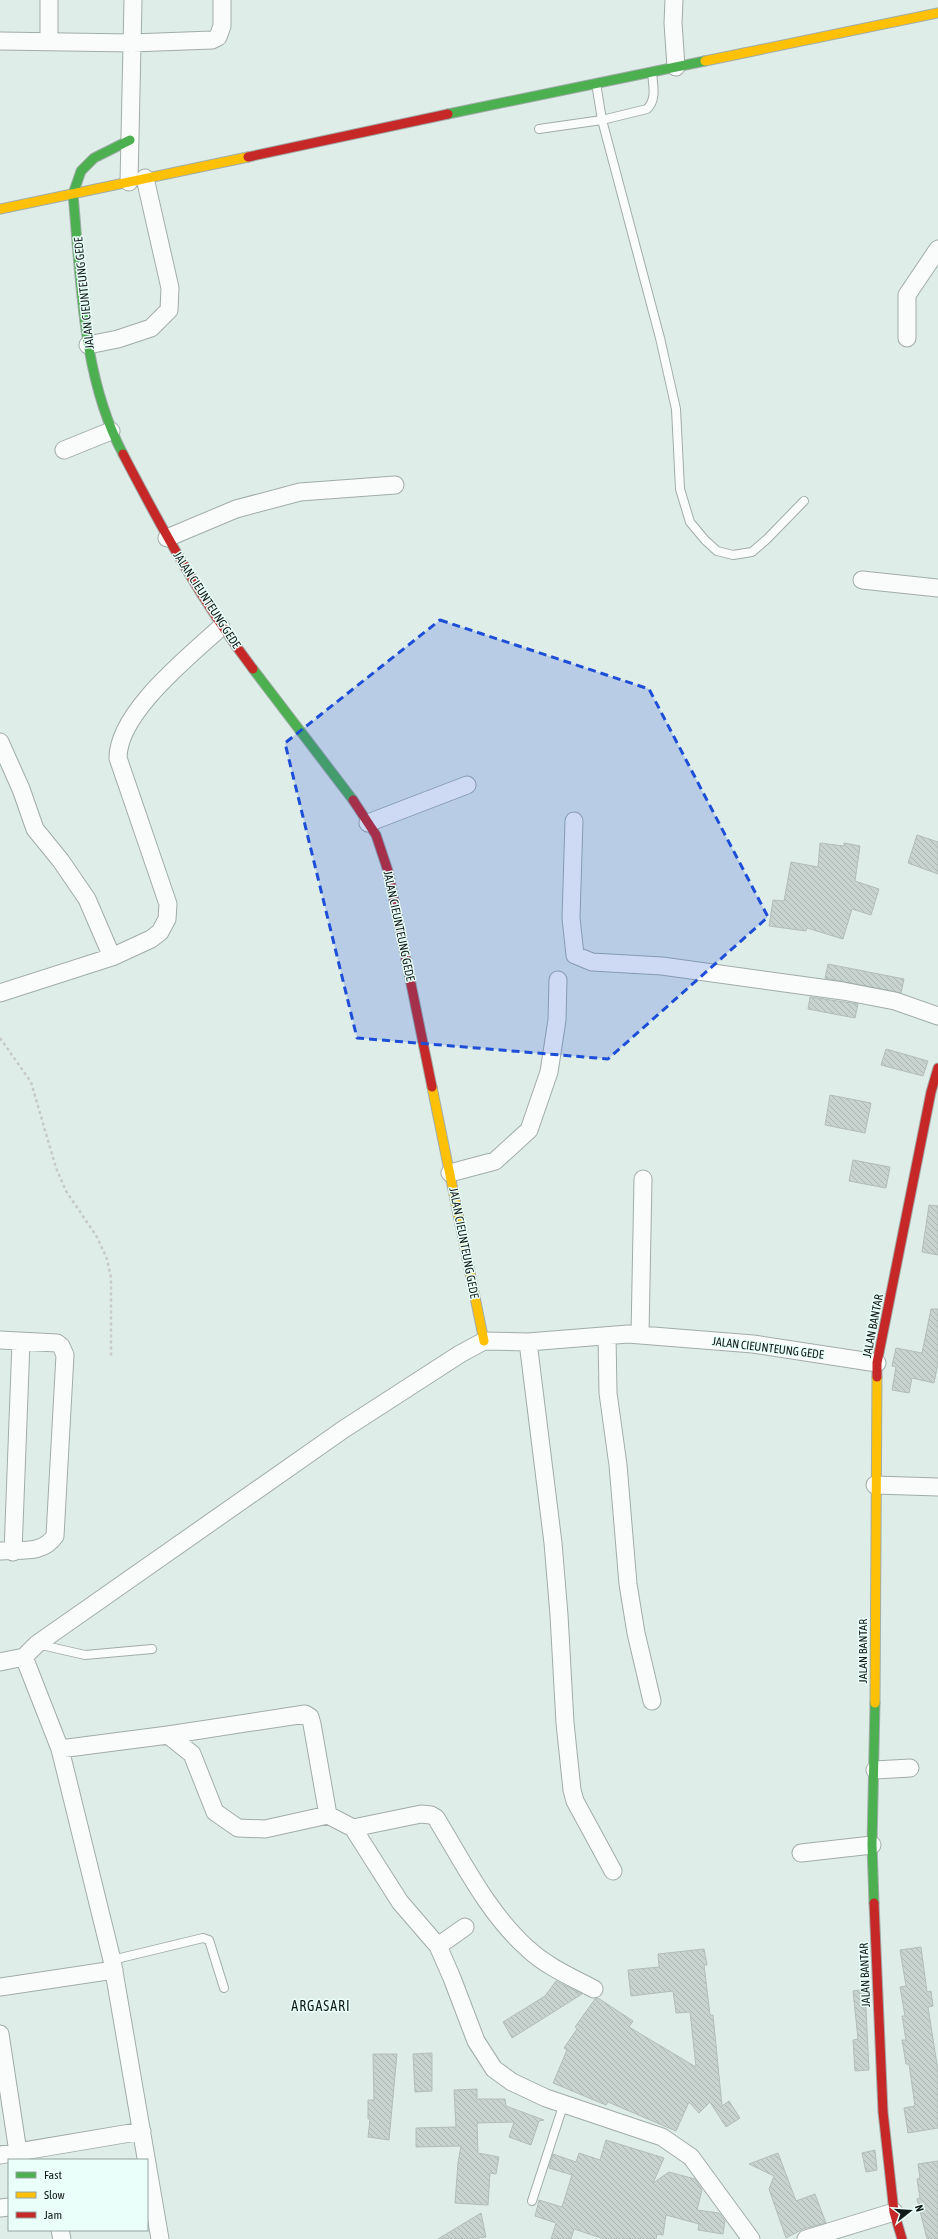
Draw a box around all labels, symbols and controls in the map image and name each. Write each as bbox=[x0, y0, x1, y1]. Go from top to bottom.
street label: JALAN CIEUNTEUNG GEDE bbox=[71, 236, 97, 350]
street label: JALAN CIEUNTEUNG GEDE bbox=[170, 549, 244, 651]
street label: JALAN CIEUNTEUNG GEDE bbox=[380, 869, 418, 983]
street label: JALAN CIEUNTEUNG GEDE bbox=[446, 1186, 482, 1300]
street label: JALAN BANTAR bbox=[860, 1293, 886, 1359]
street label: JALAN CIEUNTEUNG GEDE bbox=[711, 1334, 825, 1362]
street label: JALAN BANTAR bbox=[856, 1619, 870, 1683]
street label: JALAN BANTAR bbox=[857, 1943, 873, 2007]
district label: ARGASARI bbox=[291, 1998, 351, 2014]
legend bbox=[8, 2159, 148, 2231]
text: Fast bbox=[44, 2168, 62, 2182]
text: Slow bbox=[44, 2188, 65, 2202]
north arrow bbox=[890, 2191, 930, 2231]
text: N bbox=[913, 2203, 926, 2213]
text: Jam bbox=[44, 2208, 62, 2222]

